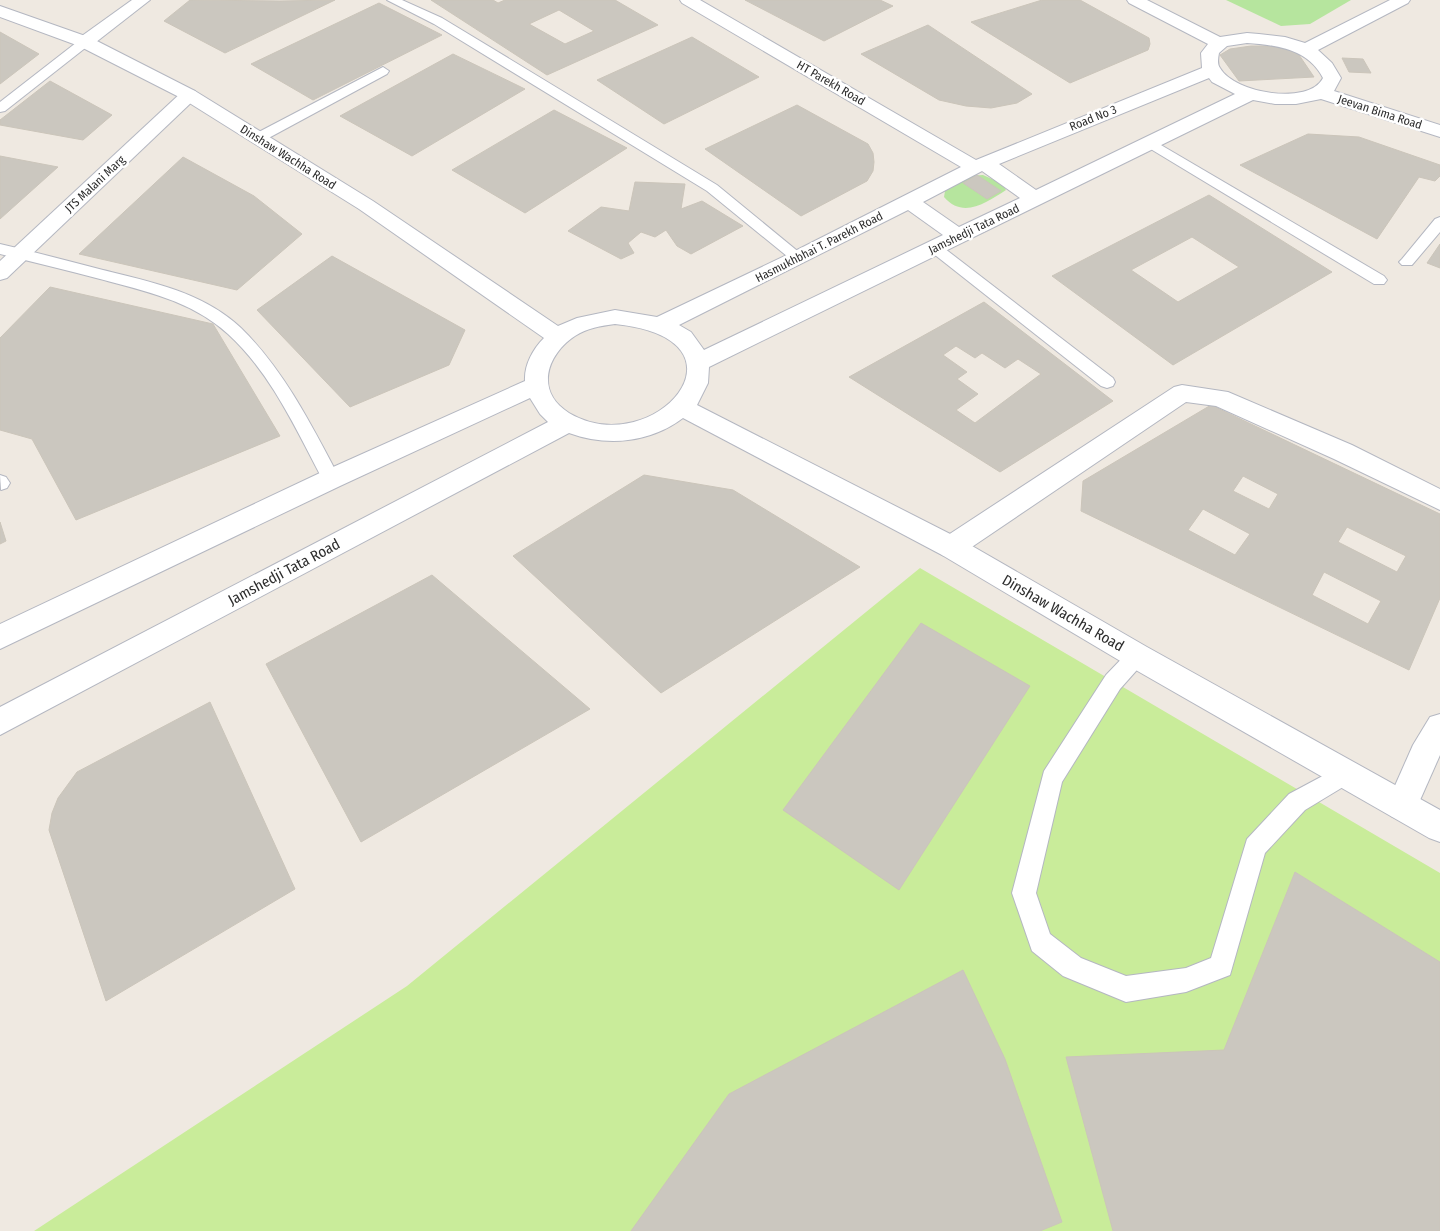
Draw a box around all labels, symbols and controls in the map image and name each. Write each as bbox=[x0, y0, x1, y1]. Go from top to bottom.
street label: HT Parekh Road bbox=[794, 58, 868, 108]
street label: Jeevan Bima Road bbox=[1336, 92, 1424, 132]
street label: Road No 3 bbox=[1067, 102, 1119, 134]
street label: Dinshaw Wachha Road bbox=[238, 122, 338, 192]
street label: JTS Malani Marg bbox=[62, 152, 128, 215]
street label: Jamshedji Tata Road bbox=[926, 201, 1022, 257]
street label: Hasmukhbhai T. Parekh Road bbox=[753, 209, 885, 285]
street label: Jamshedji Tata Road bbox=[225, 535, 343, 609]
street label: Dinshaw Wachha Road bbox=[999, 571, 1127, 655]

